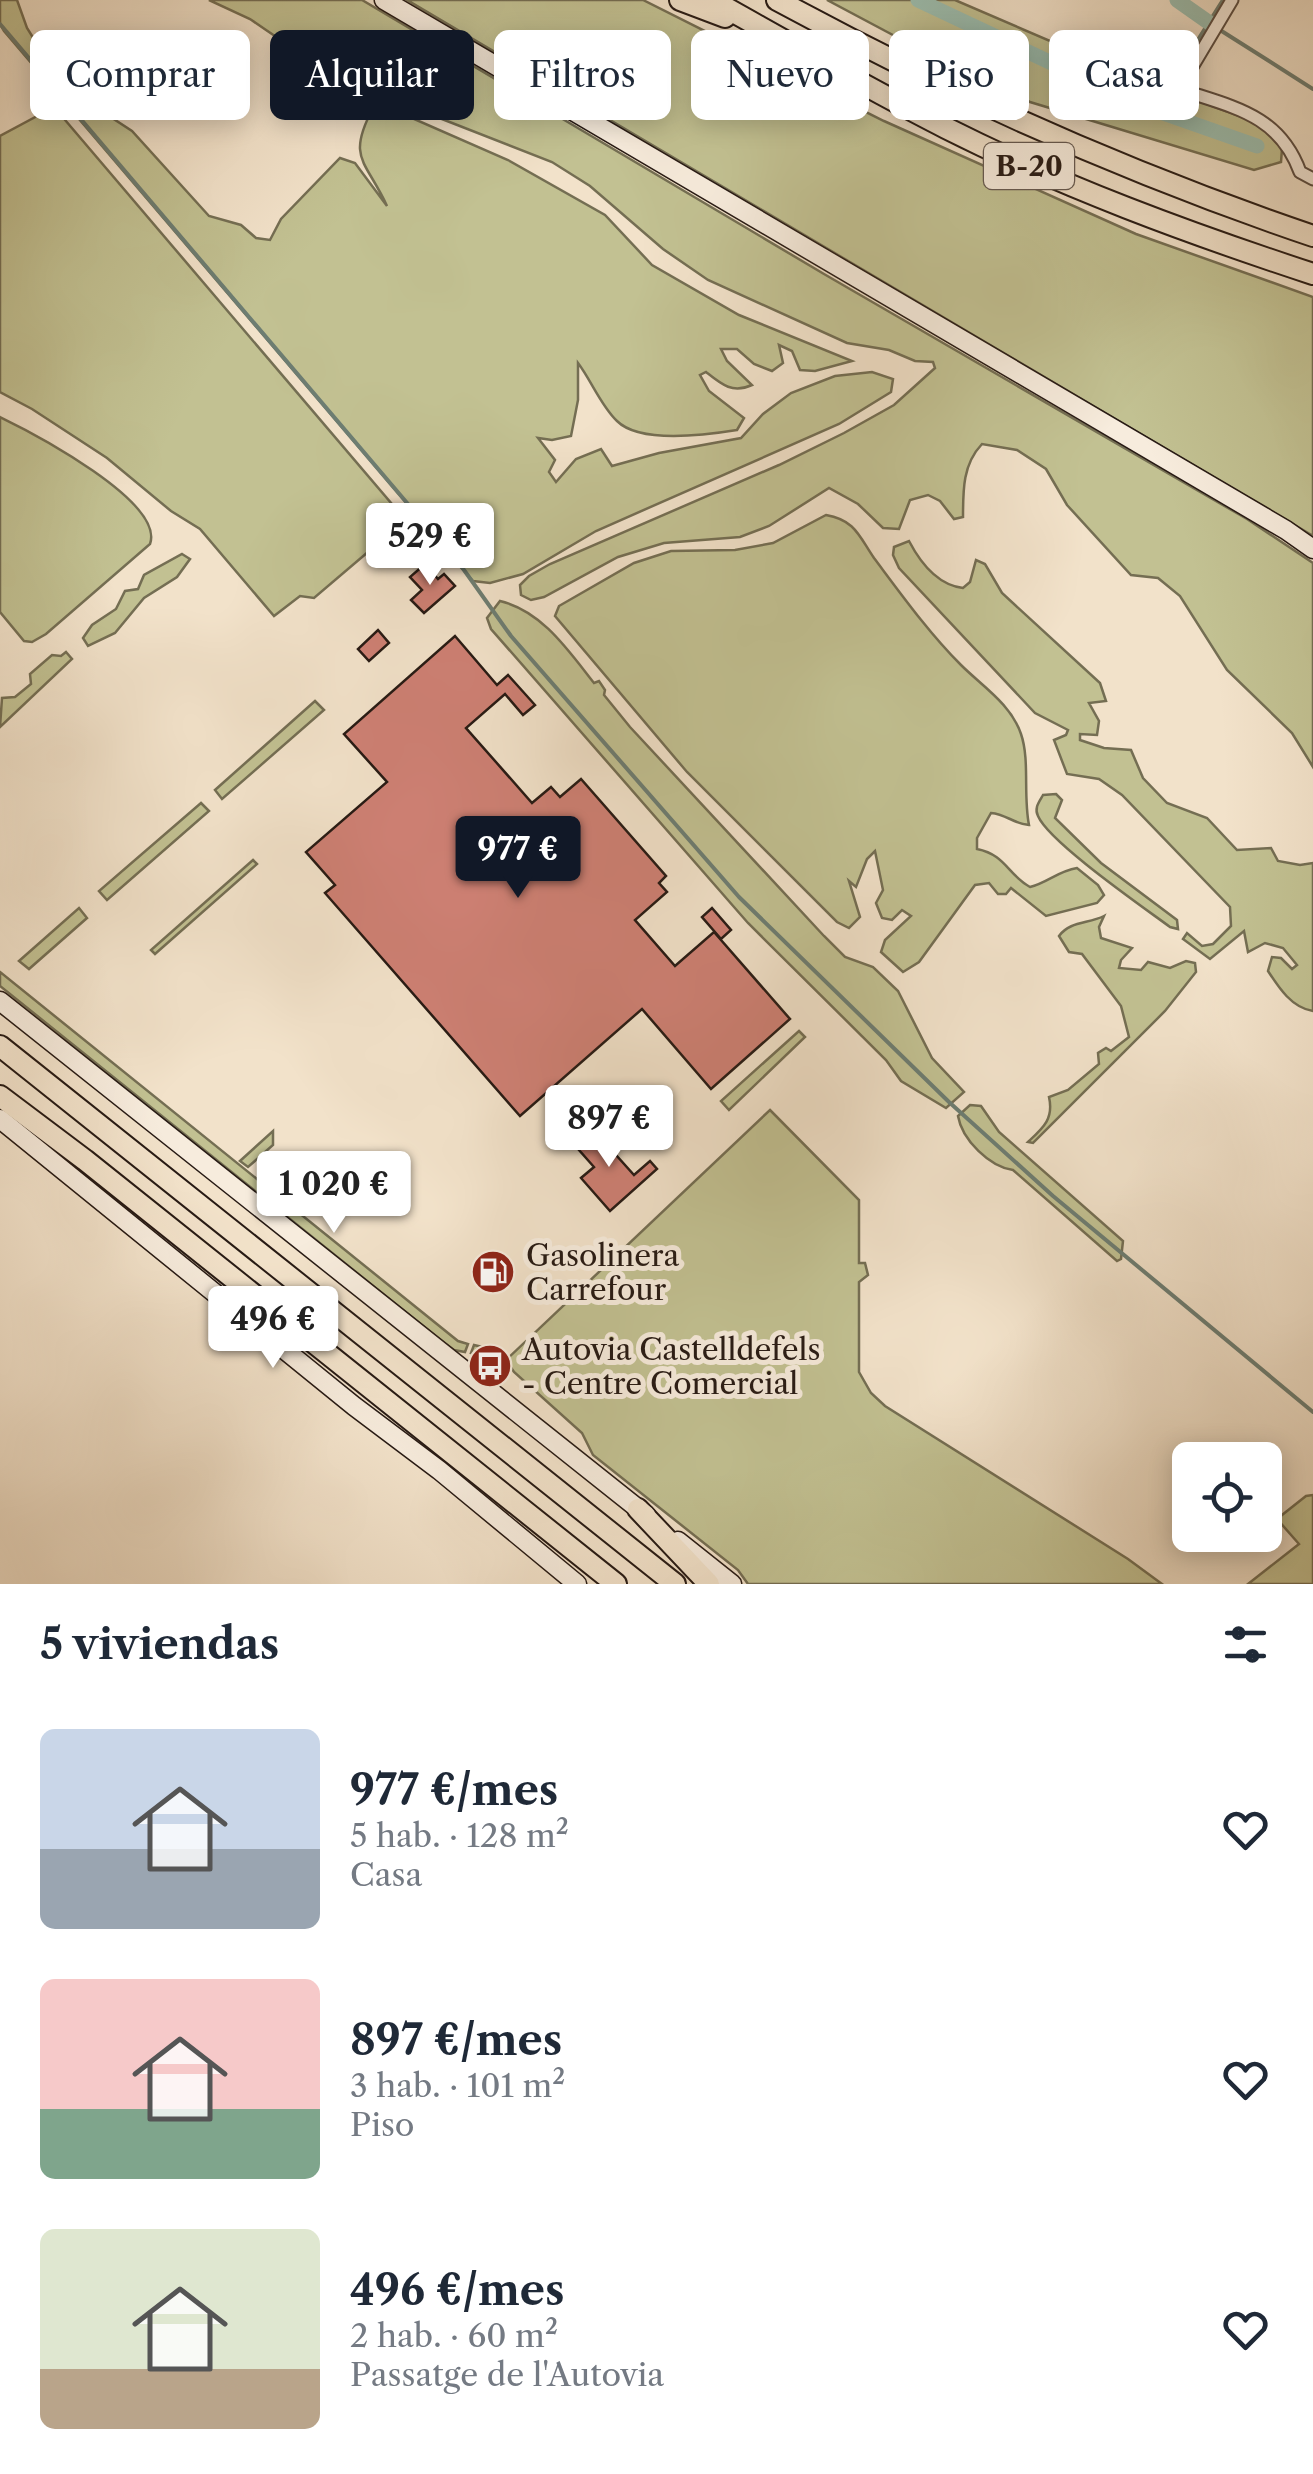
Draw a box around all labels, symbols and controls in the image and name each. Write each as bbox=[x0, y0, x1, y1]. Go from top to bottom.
chip: Comprar bbox=[30, 30, 250, 120]
chip: Alquilar bbox=[270, 30, 474, 120]
chip: Filtros bbox=[494, 30, 671, 120]
chip: Nuevo bbox=[691, 30, 869, 120]
chip: Piso bbox=[889, 30, 1029, 120]
chip: Casa bbox=[1049, 30, 1199, 120]
road number: B-20 bbox=[984, 143, 1074, 189]
pin: 529 € bbox=[360, 503, 500, 588]
text: 529 € bbox=[388, 516, 472, 555]
pin: 977 € bbox=[448, 816, 588, 901]
text: 977 € bbox=[478, 829, 558, 868]
pin: 897 € bbox=[539, 1085, 679, 1170]
text: 897 € bbox=[567, 1098, 651, 1137]
pin: 1 020 € bbox=[242, 1151, 426, 1236]
text: 1 020 € bbox=[279, 1164, 389, 1203]
place label: Gasolinera Carrefour bbox=[526, 1237, 680, 1308]
fuel station icon: Gasolinera Carrefour bbox=[470, 1249, 516, 1295]
pin: 496 € bbox=[203, 1286, 343, 1371]
text: 496 € bbox=[230, 1299, 316, 1338]
place label: Autovia Castelldefels - Centre Comercial bbox=[521, 1331, 821, 1402]
bus stop icon: Autovia Castelldefels - Centre Comercial bbox=[467, 1343, 513, 1389]
map controls bbox=[1172, 1442, 1282, 1552]
button: locate bbox=[1172, 1442, 1282, 1552]
icon: filters bbox=[1218, 1617, 1273, 1672]
text: 5 viviendas bbox=[40, 1618, 279, 1670]
text: 977 €/mes bbox=[350, 1764, 558, 1816]
icon: home bbox=[120, 1769, 240, 1889]
icon: heart bbox=[1218, 1802, 1273, 1857]
text: 5 hab. · 128 m² bbox=[350, 1816, 569, 1855]
text: Casa bbox=[350, 1855, 422, 1894]
text: 897 €/mes bbox=[350, 2014, 562, 2066]
icon: home bbox=[120, 2019, 240, 2139]
icon: heart bbox=[1218, 2052, 1273, 2107]
text: 3 hab. · 101 m² bbox=[350, 2066, 565, 2105]
text: Piso bbox=[350, 2105, 414, 2144]
text: 496 €/mes bbox=[350, 2264, 564, 2316]
icon: home bbox=[120, 2269, 240, 2389]
icon: heart bbox=[1218, 2302, 1273, 2357]
text: 2 hab. · 60 m² bbox=[350, 2316, 558, 2355]
text: Passatge de l'Autovia bbox=[350, 2355, 664, 2394]

